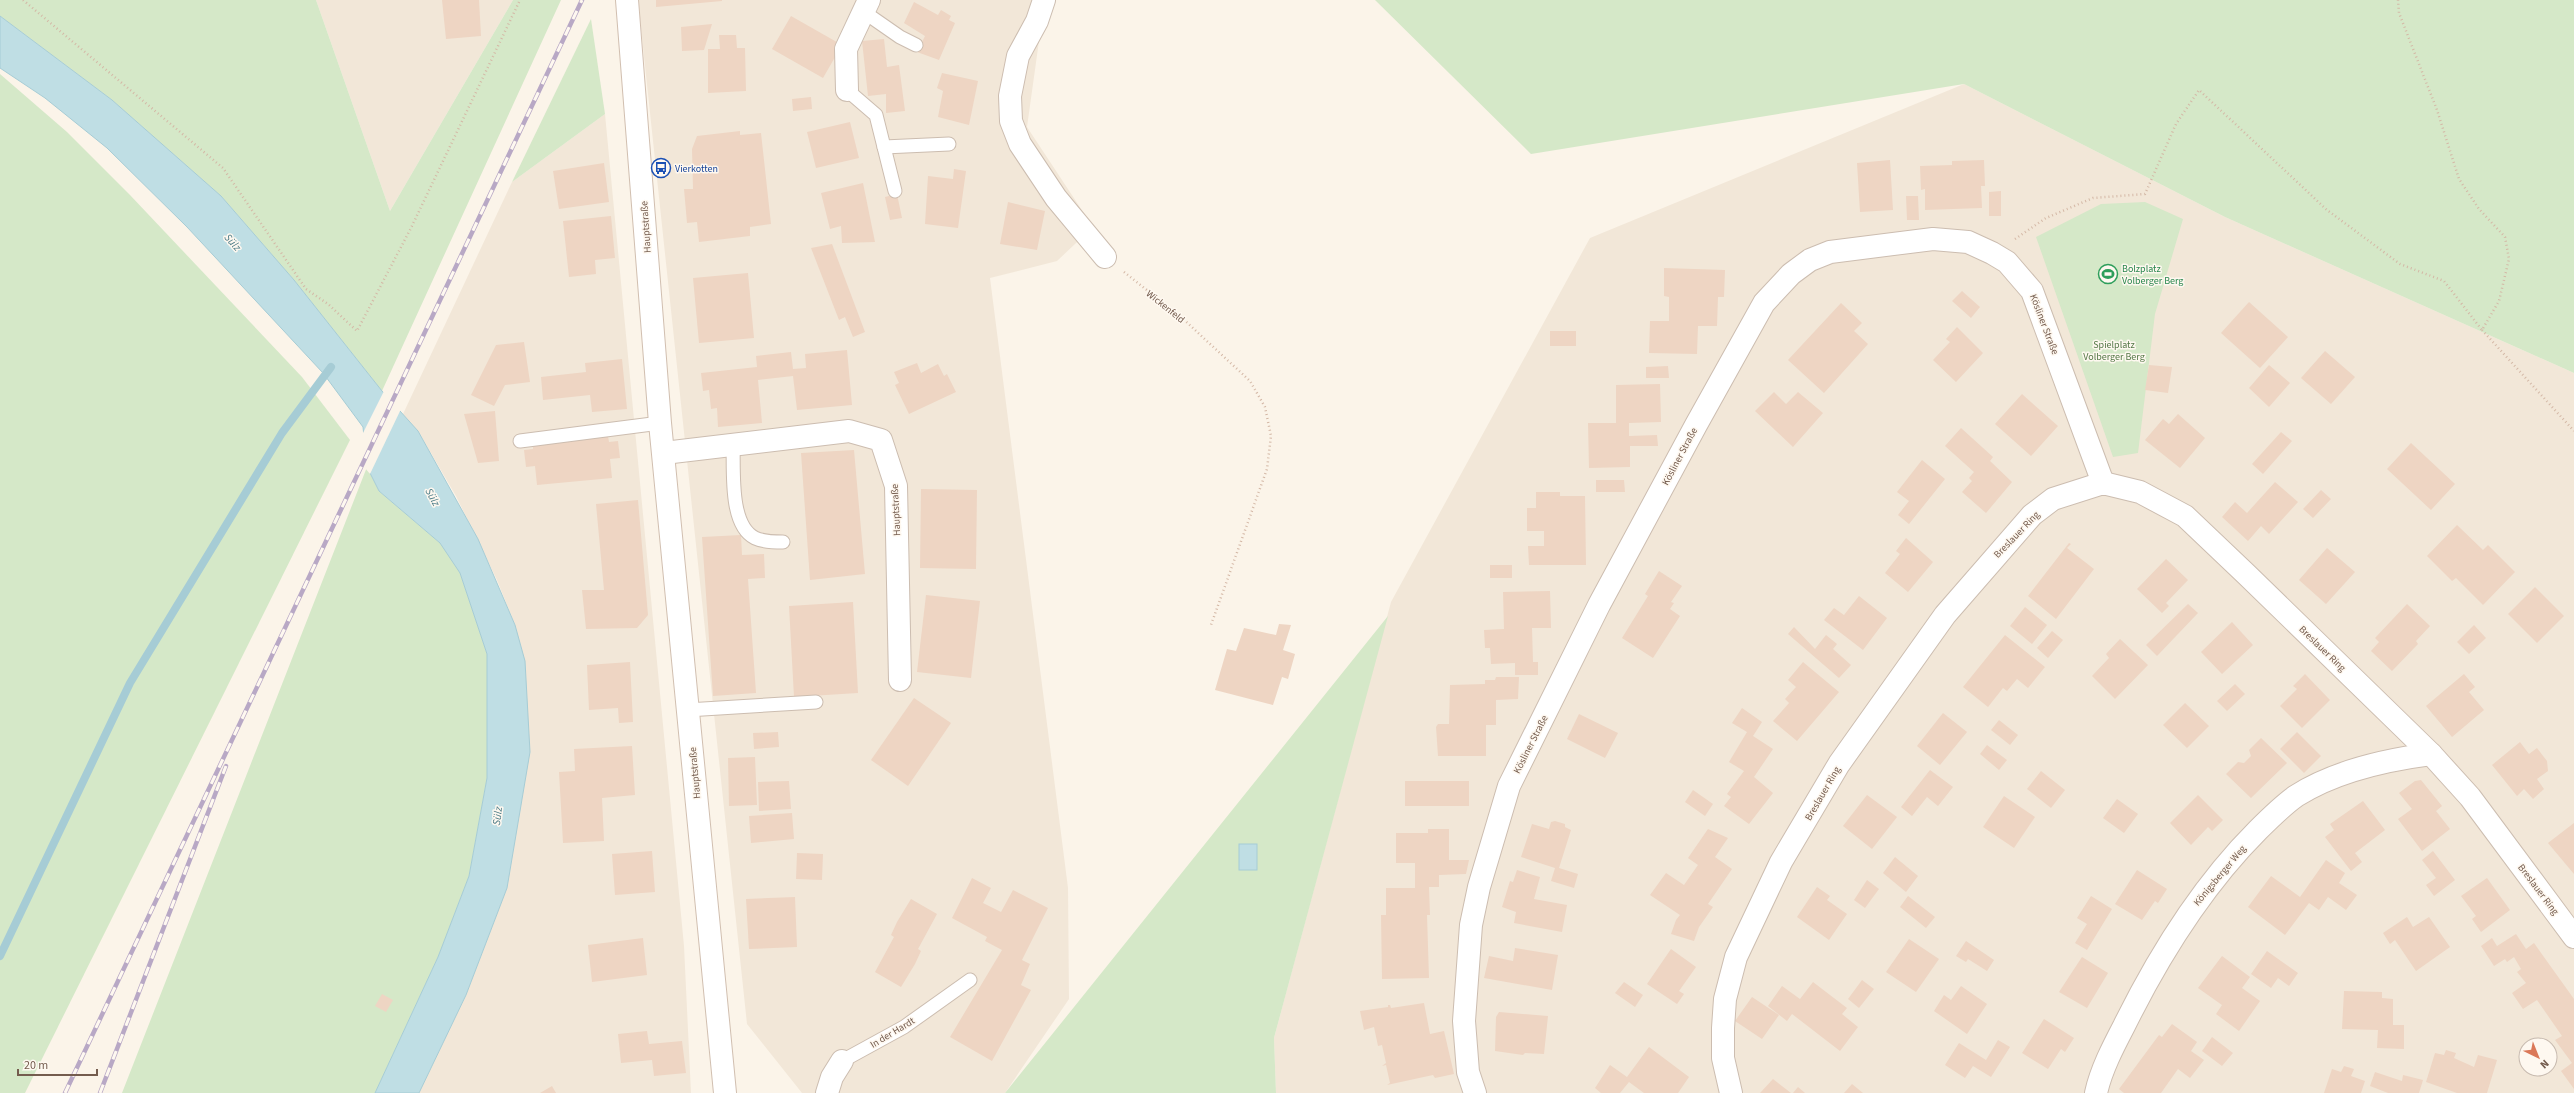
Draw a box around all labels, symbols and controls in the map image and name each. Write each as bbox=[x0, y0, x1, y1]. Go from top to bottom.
bus stop icon: Vierkotten bbox=[650, 157, 672, 179]
place label: Vierkotten bbox=[675, 162, 718, 176]
street label: Hauptstraße bbox=[637, 200, 655, 253]
water label: Sülz bbox=[221, 230, 245, 255]
place label: Bolzplatz Volberger Berg bbox=[2122, 262, 2183, 288]
sports icon: Bolzplatz Volberger Berg bbox=[2097, 263, 2119, 285]
street label: Wickenfeld bbox=[1143, 287, 1188, 327]
street label: Kösliner Straße bbox=[2026, 292, 2062, 357]
park label: Spielplatz Volberger Berg bbox=[2083, 338, 2145, 364]
street label: Kösliner Straße bbox=[1659, 425, 1701, 488]
street label: Hauptstraße bbox=[888, 484, 904, 536]
water label: Sülz bbox=[422, 485, 444, 509]
street label: Breslauer Ring bbox=[1991, 508, 2043, 561]
street label: Breslauer Ring bbox=[2296, 623, 2349, 675]
street label: Kösliner Straße bbox=[1510, 713, 1552, 776]
street label: Hauptstraße bbox=[686, 746, 704, 799]
street label: Breslauer Ring bbox=[1802, 764, 1844, 823]
water label: Sülz bbox=[489, 805, 506, 826]
street label: Königsberger Weg bbox=[2190, 842, 2249, 909]
street label: Breslauer Ring bbox=[2514, 861, 2562, 918]
street label: In der Hardt bbox=[868, 1014, 918, 1052]
north arrow bbox=[2518, 1037, 2558, 1077]
scale bar bbox=[18, 1051, 97, 1077]
text: N bbox=[2537, 1056, 2552, 1072]
text: 20 m bbox=[24, 1057, 48, 1074]

